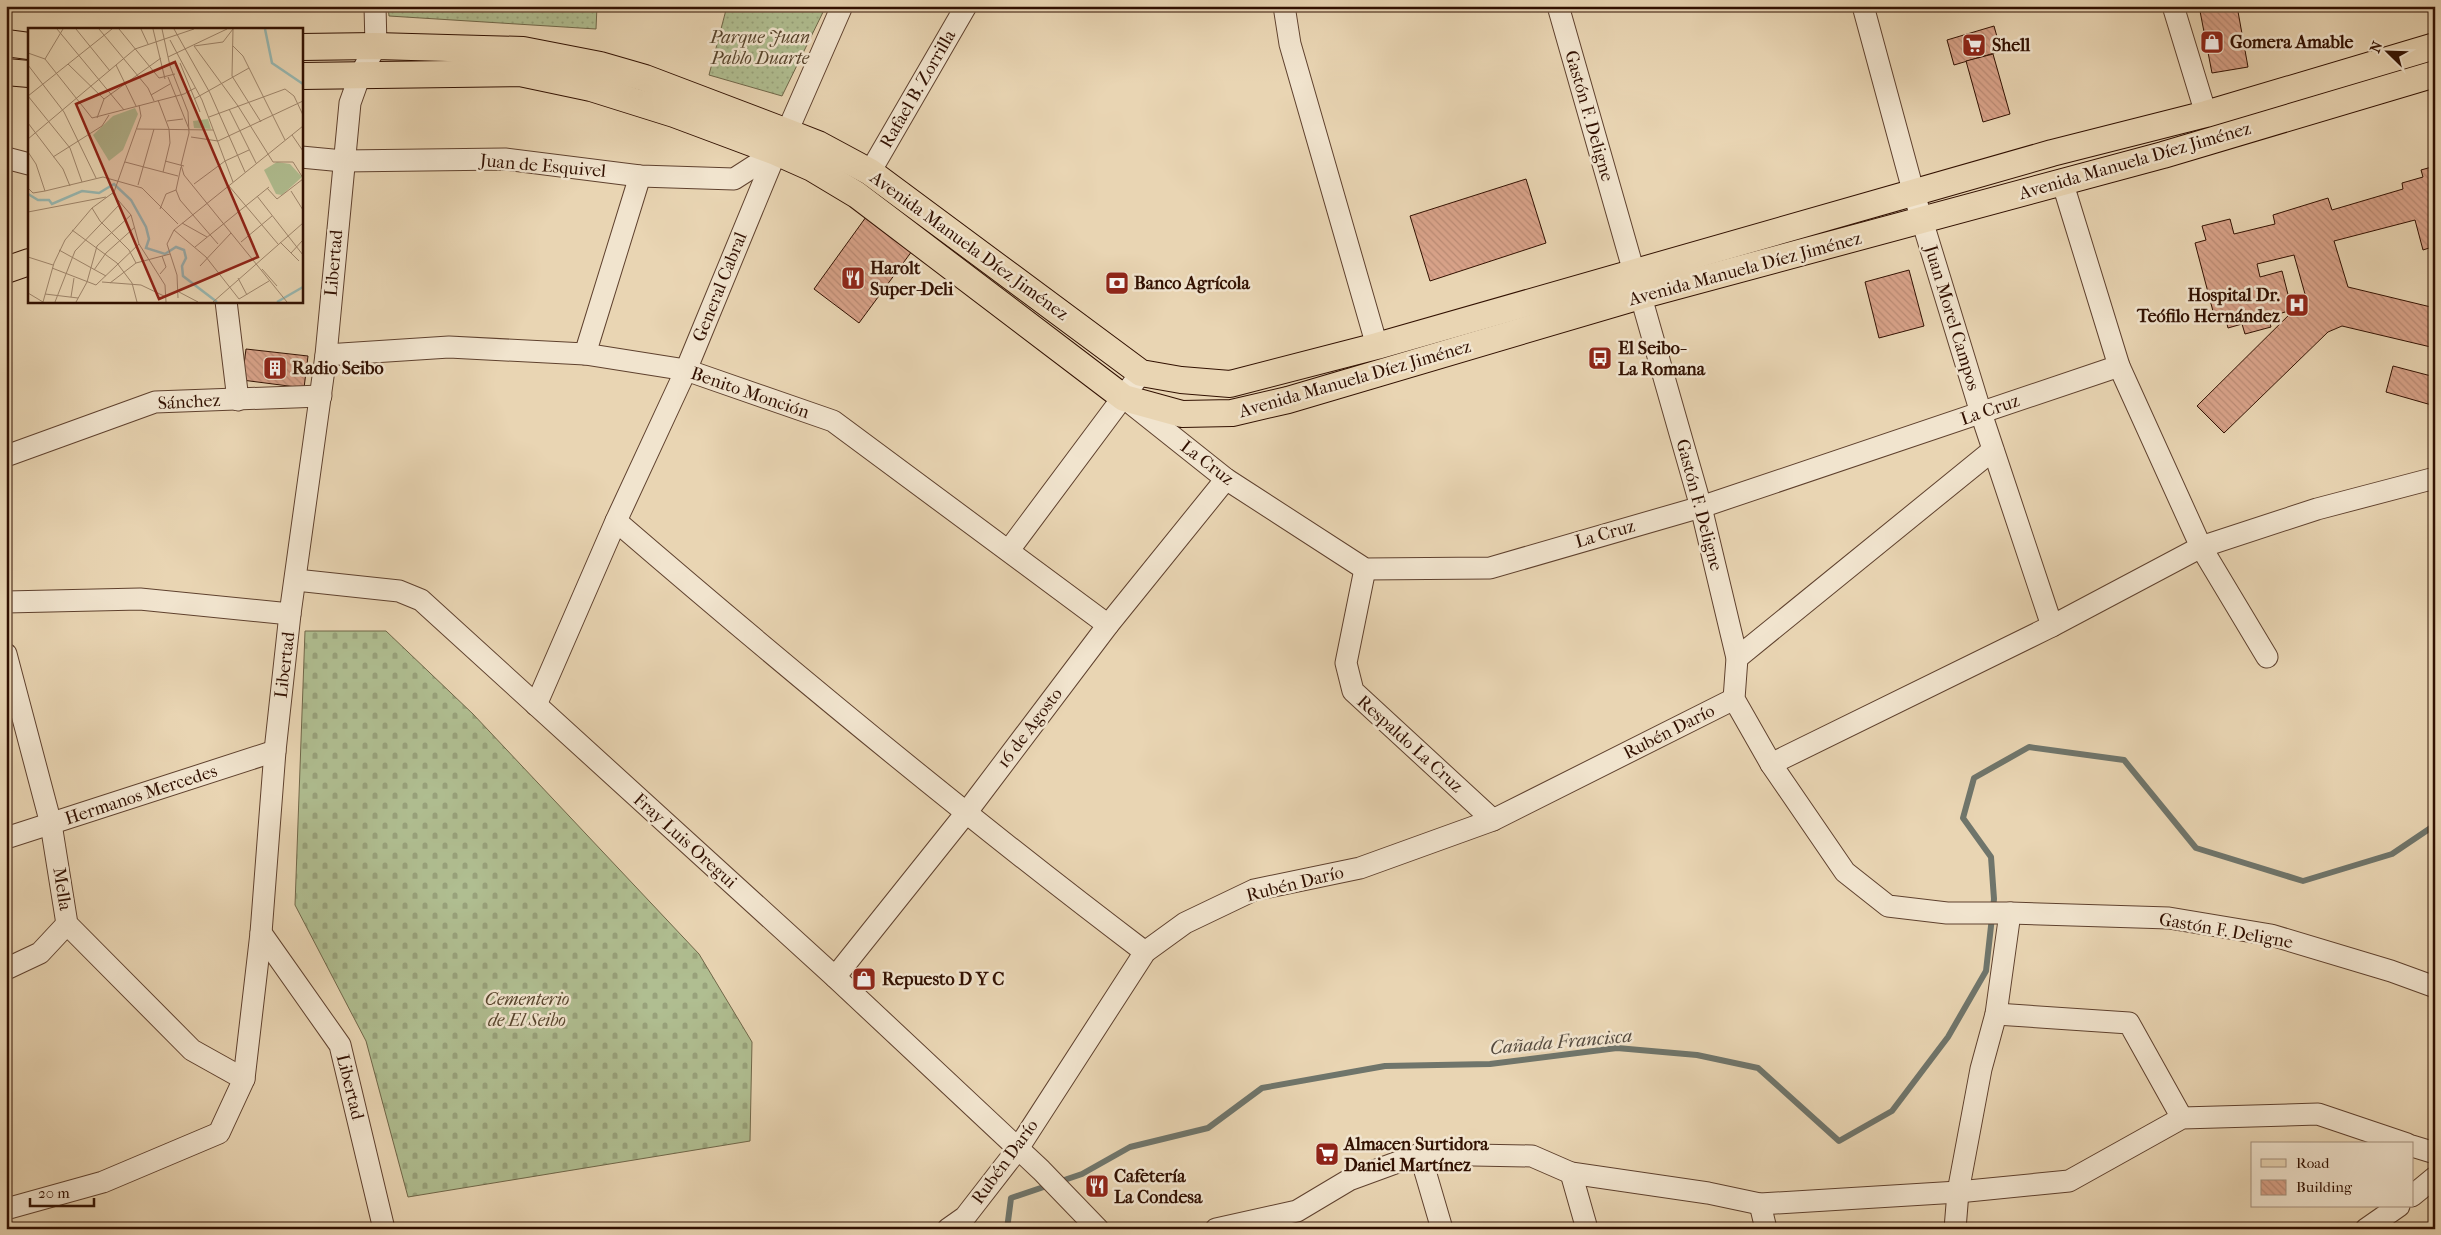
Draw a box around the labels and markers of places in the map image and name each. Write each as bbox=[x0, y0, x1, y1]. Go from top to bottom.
shop icon: Gomera Amable bbox=[2199, 29, 2225, 55]
supermarket icon: Shell bbox=[1961, 32, 1987, 58]
place label: Gomera Amable bbox=[2230, 32, 2353, 53]
place label: Shell bbox=[1992, 35, 2031, 56]
place label: Harolt Super-Deli bbox=[870, 258, 954, 300]
restaurant icon: Harolt Super-Deli bbox=[840, 265, 866, 291]
bank icon: Banco Agrícola bbox=[1104, 270, 1130, 296]
place label: Banco Agrícola bbox=[1134, 273, 1250, 294]
place label: Hospital Dr. Teófilo Hernández bbox=[2136, 285, 2281, 327]
hospital icon: Hospital Dr. Teófilo Hernández bbox=[2284, 292, 2310, 318]
place label: El Seibo- La Romana bbox=[1618, 338, 1706, 380]
bus stop icon: El Seibo- La Romana bbox=[1587, 345, 1613, 371]
building icon: Radio Seibo bbox=[262, 355, 288, 381]
place label: Radio Seibo bbox=[292, 358, 384, 379]
shop icon: Repuesto D Y C bbox=[851, 966, 877, 992]
place label: Repuesto D Y C bbox=[882, 969, 1004, 990]
place label: Almacen Surtidora Daniel Martínez bbox=[1343, 1134, 1489, 1176]
supermarket icon: Almacen Surtidora Daniel Martínez bbox=[1314, 1141, 1340, 1167]
place label: Cafetería La Condesa bbox=[1114, 1166, 1203, 1208]
restaurant icon: Cafetería La Condesa bbox=[1084, 1173, 1110, 1199]

